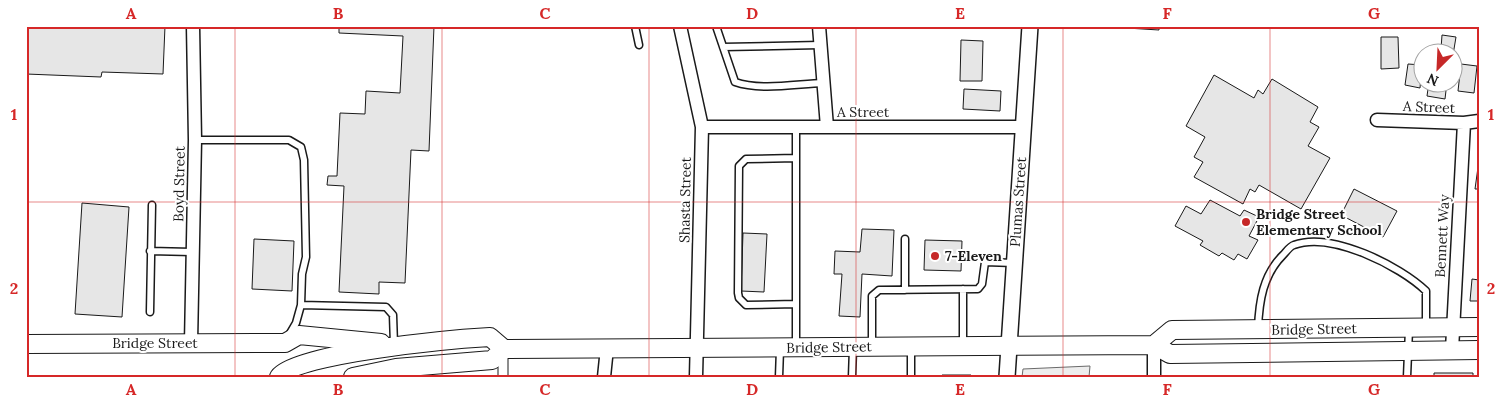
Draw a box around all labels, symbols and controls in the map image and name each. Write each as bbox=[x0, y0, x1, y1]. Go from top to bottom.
text: A bbox=[126, 3, 137, 23]
text: B bbox=[333, 3, 344, 23]
text: C bbox=[539, 3, 551, 23]
text: D bbox=[746, 3, 758, 23]
text: E bbox=[955, 3, 965, 23]
text: F bbox=[1162, 3, 1172, 23]
text: G bbox=[1368, 3, 1380, 23]
north arrow bbox=[1412, 42, 1462, 92]
text: N bbox=[1424, 69, 1441, 90]
street label: A Street bbox=[1402, 97, 1456, 117]
street label: A Street bbox=[836, 103, 890, 121]
text: 1 bbox=[11, 104, 17, 124]
text: 1 bbox=[1488, 104, 1494, 124]
street label: Boyd Street bbox=[169, 145, 189, 222]
street label: Shasta Street bbox=[675, 156, 695, 243]
street label: Plumas Street bbox=[1006, 156, 1030, 248]
street label: Bennett Way bbox=[1431, 193, 1453, 278]
place label: Bridge Street Elementary School bbox=[1256, 205, 1382, 239]
marker: Bridge Street Elementary School bbox=[1240, 216, 1252, 228]
place label: 7-Eleven bbox=[945, 247, 1002, 265]
marker: 7-Eleven bbox=[929, 250, 941, 262]
text: 2 bbox=[10, 278, 18, 298]
text: 2 bbox=[1487, 278, 1495, 298]
street label: Bridge Street bbox=[1271, 319, 1358, 339]
street label: Bridge Street bbox=[112, 334, 198, 352]
street label: Bridge Street bbox=[786, 337, 873, 357]
text: A bbox=[126, 379, 137, 399]
text: B bbox=[333, 379, 344, 399]
text: C bbox=[539, 379, 551, 399]
text: D bbox=[746, 379, 758, 399]
text: E bbox=[955, 379, 965, 399]
text: F bbox=[1162, 379, 1172, 399]
text: G bbox=[1368, 379, 1380, 399]

